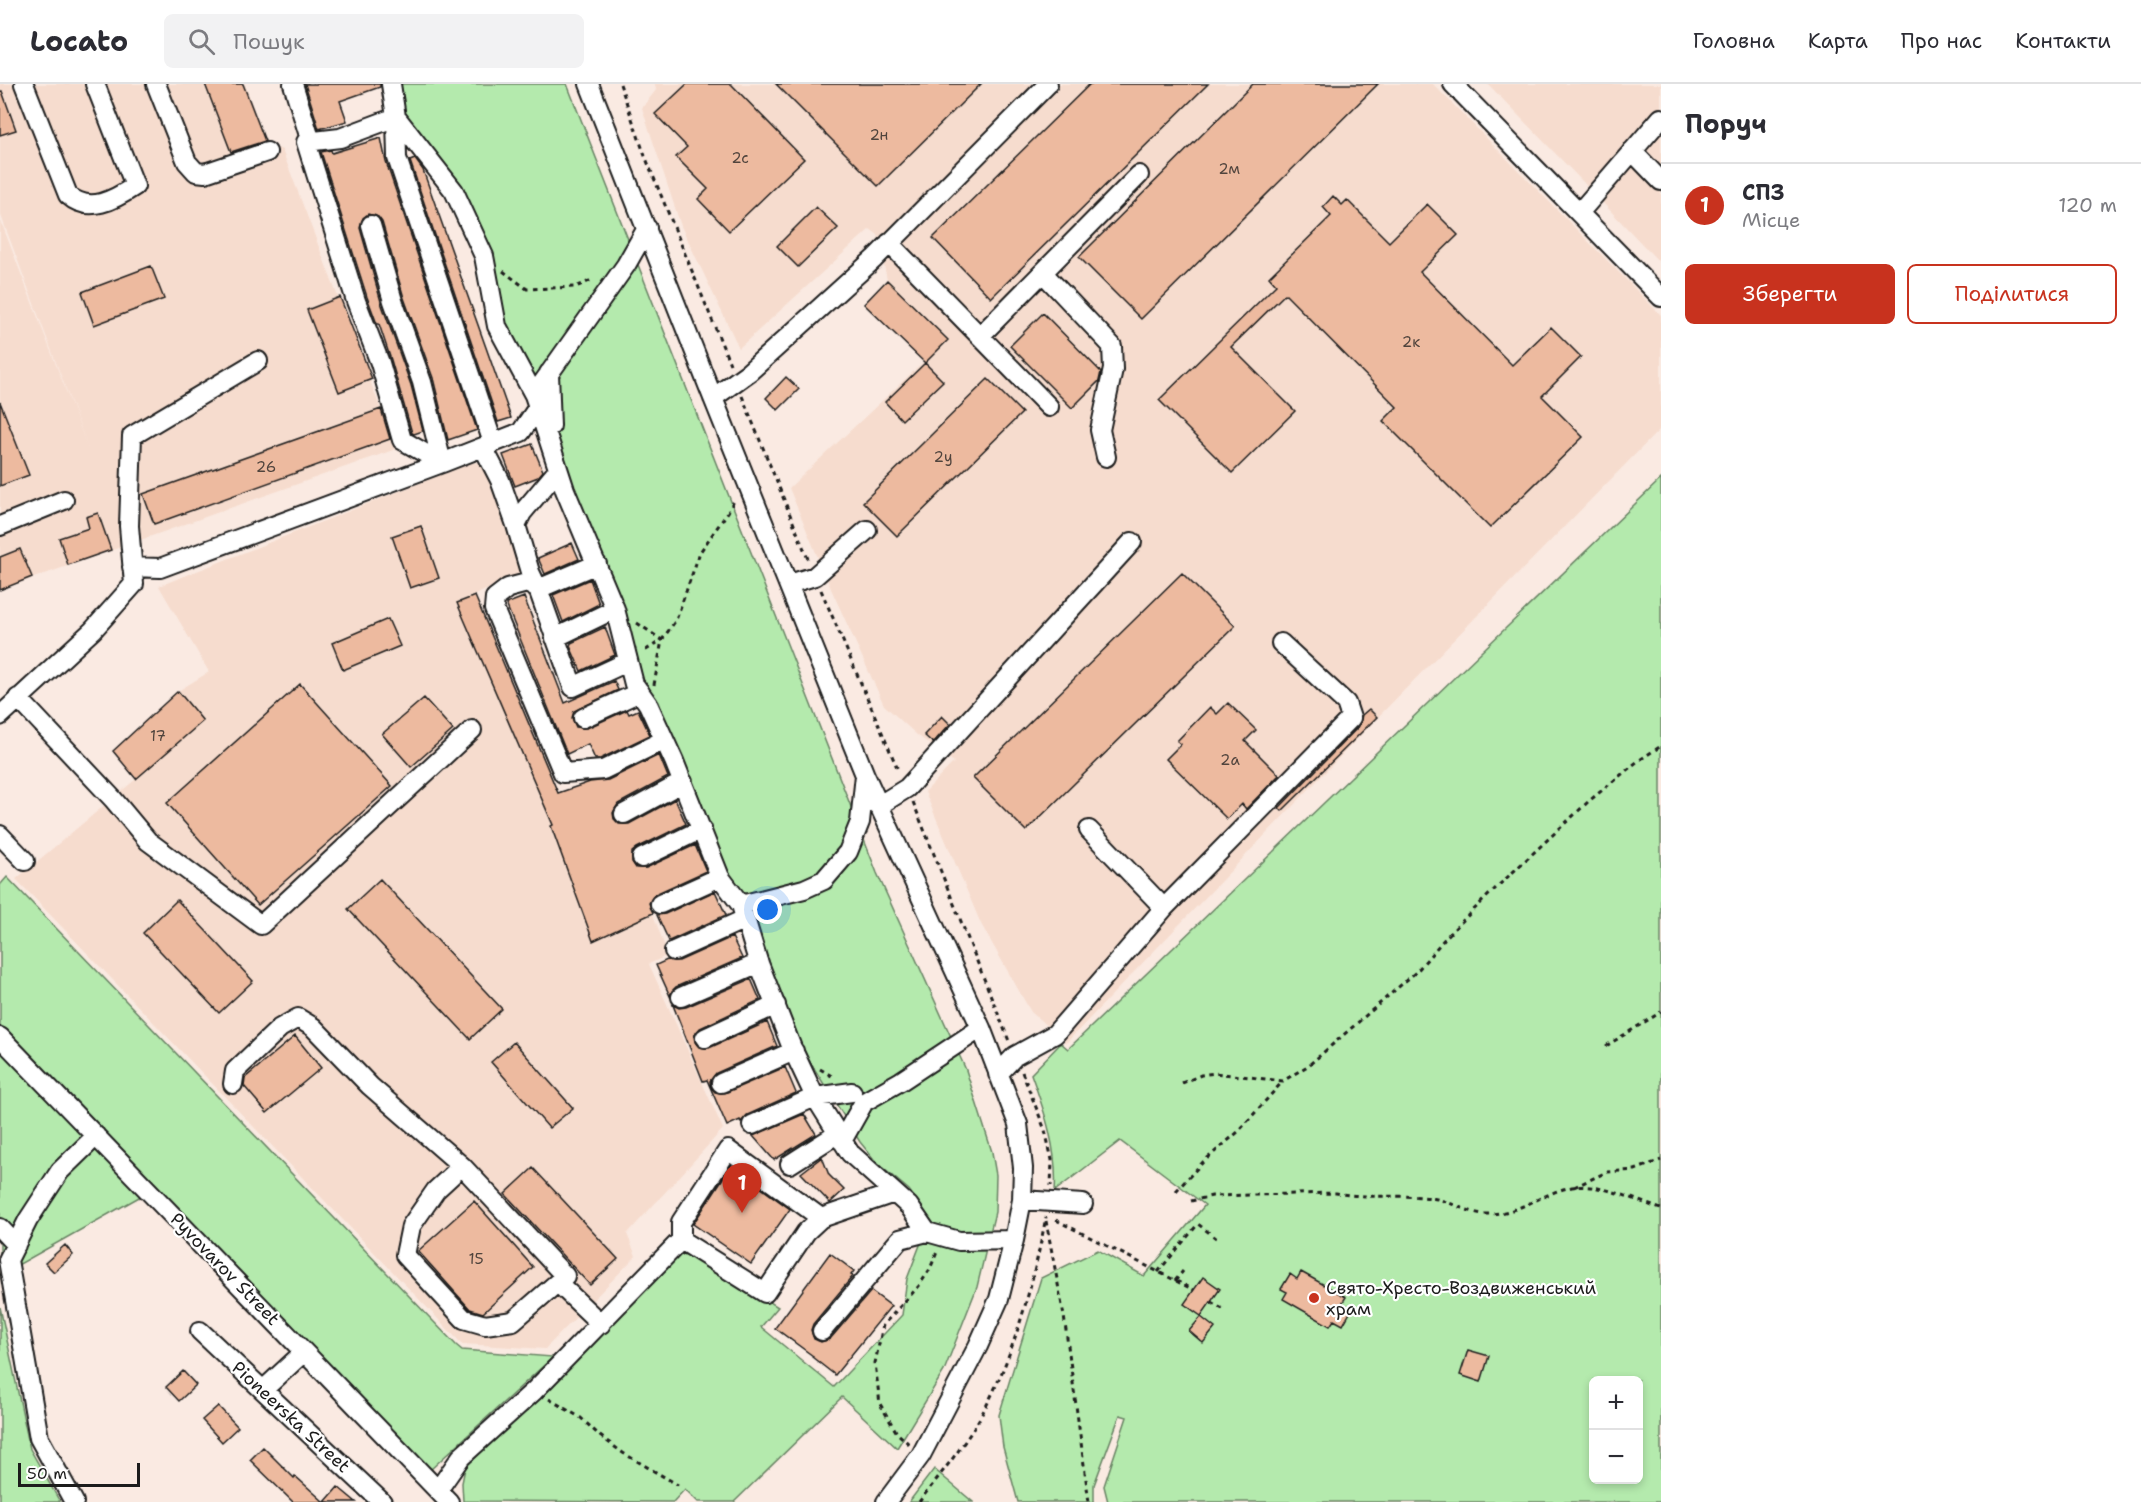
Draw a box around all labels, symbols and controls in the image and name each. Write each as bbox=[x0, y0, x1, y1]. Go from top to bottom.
search box bbox=[164, 14, 584, 68]
text: Locato bbox=[30, 22, 128, 60]
icon: search bbox=[185, 25, 218, 58]
text: Пошук bbox=[233, 27, 305, 56]
text: Головна bbox=[1693, 27, 1775, 55]
text: Карта bbox=[1808, 27, 1868, 55]
text: Про нас bbox=[1901, 27, 1982, 55]
text: Контакти bbox=[2015, 27, 2111, 55]
text: Поруч bbox=[1685, 106, 1767, 141]
house number: 2н bbox=[870, 125, 888, 145]
house number: 2с bbox=[731, 148, 749, 168]
house number: 2м bbox=[1218, 159, 1240, 179]
text: СПЗ bbox=[1742, 178, 1784, 207]
text: 1 bbox=[1700, 192, 1709, 218]
text: 120 m bbox=[2058, 192, 2117, 218]
text: Місце bbox=[1742, 207, 1800, 233]
button: Зберегти bbox=[1685, 264, 1895, 324]
button: Поділитися bbox=[1907, 264, 2117, 324]
house number: 2к bbox=[1402, 332, 1420, 352]
house number: 2у bbox=[933, 447, 953, 467]
house number: 26 bbox=[256, 457, 276, 477]
house number: 17 bbox=[150, 726, 166, 746]
house number: 2а bbox=[1220, 750, 1241, 770]
your location bbox=[753, 895, 782, 924]
pin: 1 bbox=[722, 1164, 762, 1213]
street label: Pyvovarov Street bbox=[165, 1207, 285, 1331]
house number: 15 bbox=[468, 1249, 484, 1269]
place label: Свято-Хресто-Воздвиженський храм bbox=[1326, 1276, 1596, 1321]
marker: Свято-Хресто-Воздвиженський храм bbox=[1307, 1291, 1321, 1305]
street label: Pioneerska Street bbox=[227, 1356, 355, 1478]
map controls bbox=[1589, 1376, 1643, 1484]
button: + bbox=[1589, 1376, 1643, 1430]
button: − bbox=[1589, 1430, 1643, 1484]
scale bar bbox=[18, 1460, 140, 1488]
text: 50 m bbox=[27, 1463, 67, 1484]

